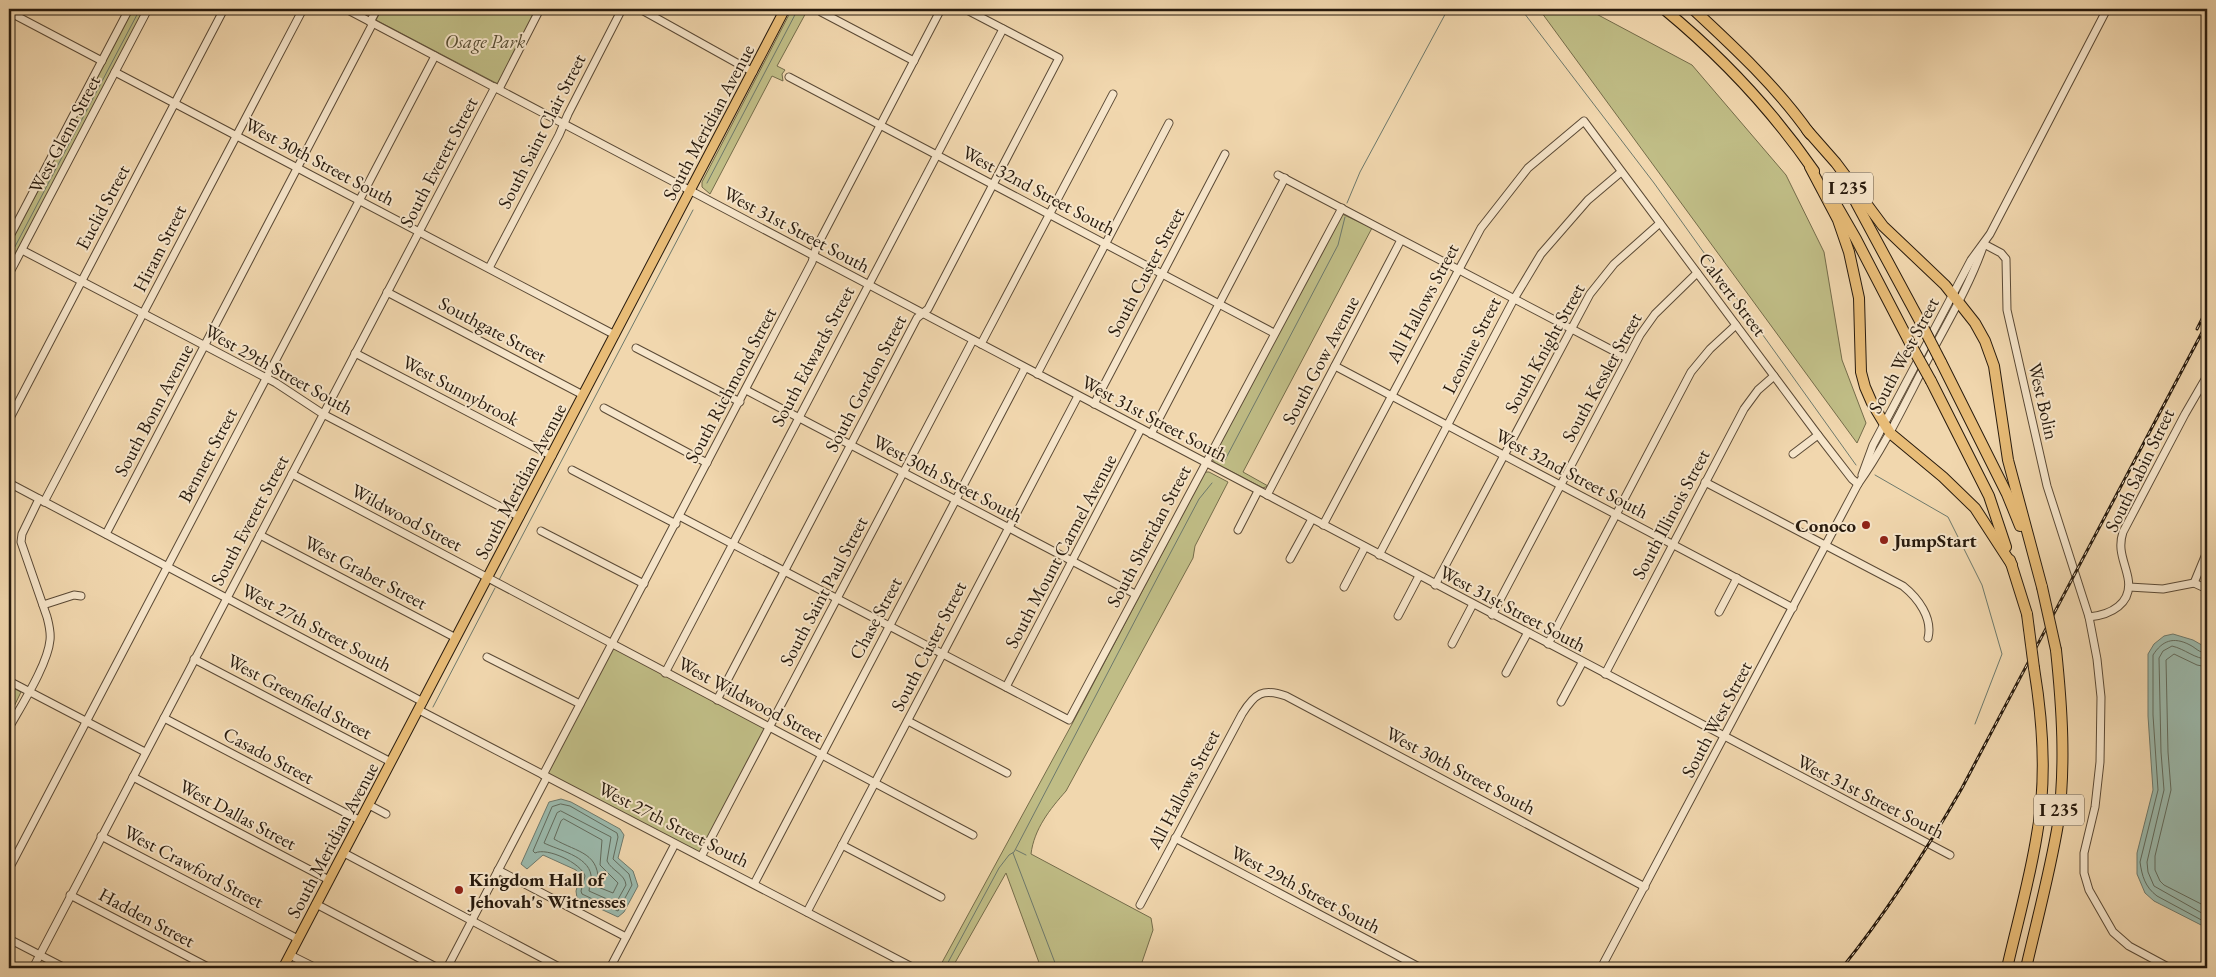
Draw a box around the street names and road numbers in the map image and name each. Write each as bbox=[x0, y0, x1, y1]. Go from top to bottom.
street label: South Meridian Avenue bbox=[657, 40, 760, 205]
street label: South Saint Clair Street bbox=[492, 49, 591, 213]
street label: West Glenn Street bbox=[23, 71, 106, 198]
street label: South Everett Street bbox=[393, 93, 483, 232]
street label: West 30th Street South bbox=[241, 111, 399, 212]
street label: West 32nd Street South bbox=[958, 139, 1120, 241]
street label: Euclid Street bbox=[70, 160, 135, 254]
road number: I 235 bbox=[1823, 172, 1873, 204]
street label: West 31st Street South bbox=[719, 180, 875, 279]
street label: Hiram Street bbox=[127, 201, 192, 296]
street label: South Custer Street bbox=[1101, 203, 1190, 341]
street label: All Hallows Street bbox=[1380, 239, 1464, 368]
street label: Calvert Street bbox=[1693, 247, 1772, 341]
street label: South Knight Street bbox=[1498, 279, 1591, 418]
street label: South Edwards Street bbox=[765, 282, 860, 431]
street label: Southgate Street bbox=[434, 291, 551, 368]
street label: South Gow Avenue bbox=[1276, 292, 1365, 429]
street label: Leonine Street bbox=[1436, 293, 1507, 398]
street label: South West Street bbox=[1862, 293, 1945, 418]
street label: South Richmond Street bbox=[679, 303, 782, 467]
street label: South Kessler Street bbox=[1556, 308, 1647, 446]
street label: South Gordon Street bbox=[819, 310, 912, 456]
street label: West 29th Street South bbox=[200, 318, 358, 421]
street label: South Bonn Avenue bbox=[108, 340, 199, 481]
street label: West Sunnybrook bbox=[398, 349, 524, 432]
street label: West Bolin bbox=[2023, 360, 2065, 442]
street label: West 31st Street South bbox=[1077, 369, 1233, 468]
street label: South Meridian Avenue bbox=[469, 399, 572, 564]
street label: Bennett Street bbox=[172, 404, 243, 507]
street label: South Sabin Street bbox=[2099, 404, 2180, 536]
street label: West 32nd Street South bbox=[1491, 422, 1653, 524]
street label: West 30th Street South bbox=[869, 428, 1027, 529]
street label: South Illinois Street bbox=[1626, 445, 1715, 584]
street label: South Mount Carmel Avenue bbox=[999, 450, 1122, 653]
street label: South Everett Street bbox=[204, 451, 294, 590]
street label: South Sheridan Street bbox=[1100, 461, 1196, 612]
street label: Wildwood Street bbox=[347, 478, 467, 557]
street label: South Saint Paul Street bbox=[773, 512, 873, 670]
street label: West Graber Street bbox=[300, 530, 432, 615]
street label: West 31st Street South bbox=[1435, 559, 1591, 658]
street label: Chase Street bbox=[843, 573, 908, 664]
street label: West 27th Street South bbox=[238, 577, 396, 678]
street label: South Custer Street bbox=[885, 577, 972, 715]
street label: West Greenfield Street bbox=[223, 648, 377, 745]
street label: West Wildwood Street bbox=[674, 651, 828, 748]
street label: South West Street bbox=[1675, 657, 1758, 782]
street label: West 30th Street South bbox=[1382, 720, 1540, 821]
street label: Casado Street bbox=[219, 721, 319, 790]
street label: All Hallows Street bbox=[1141, 725, 1225, 854]
street label: West 31st Street South bbox=[1793, 748, 1949, 845]
street label: South Meridian Avenue bbox=[281, 758, 384, 923]
street label: West Dallas Street bbox=[175, 773, 301, 856]
street label: West 27th Street South bbox=[594, 776, 754, 873]
road number: I 235 bbox=[2034, 794, 2084, 826]
street label: West Crawford Street bbox=[119, 819, 268, 914]
street label: West 29th Street South bbox=[1227, 839, 1385, 940]
street label: Hadden Street bbox=[94, 882, 199, 953]

